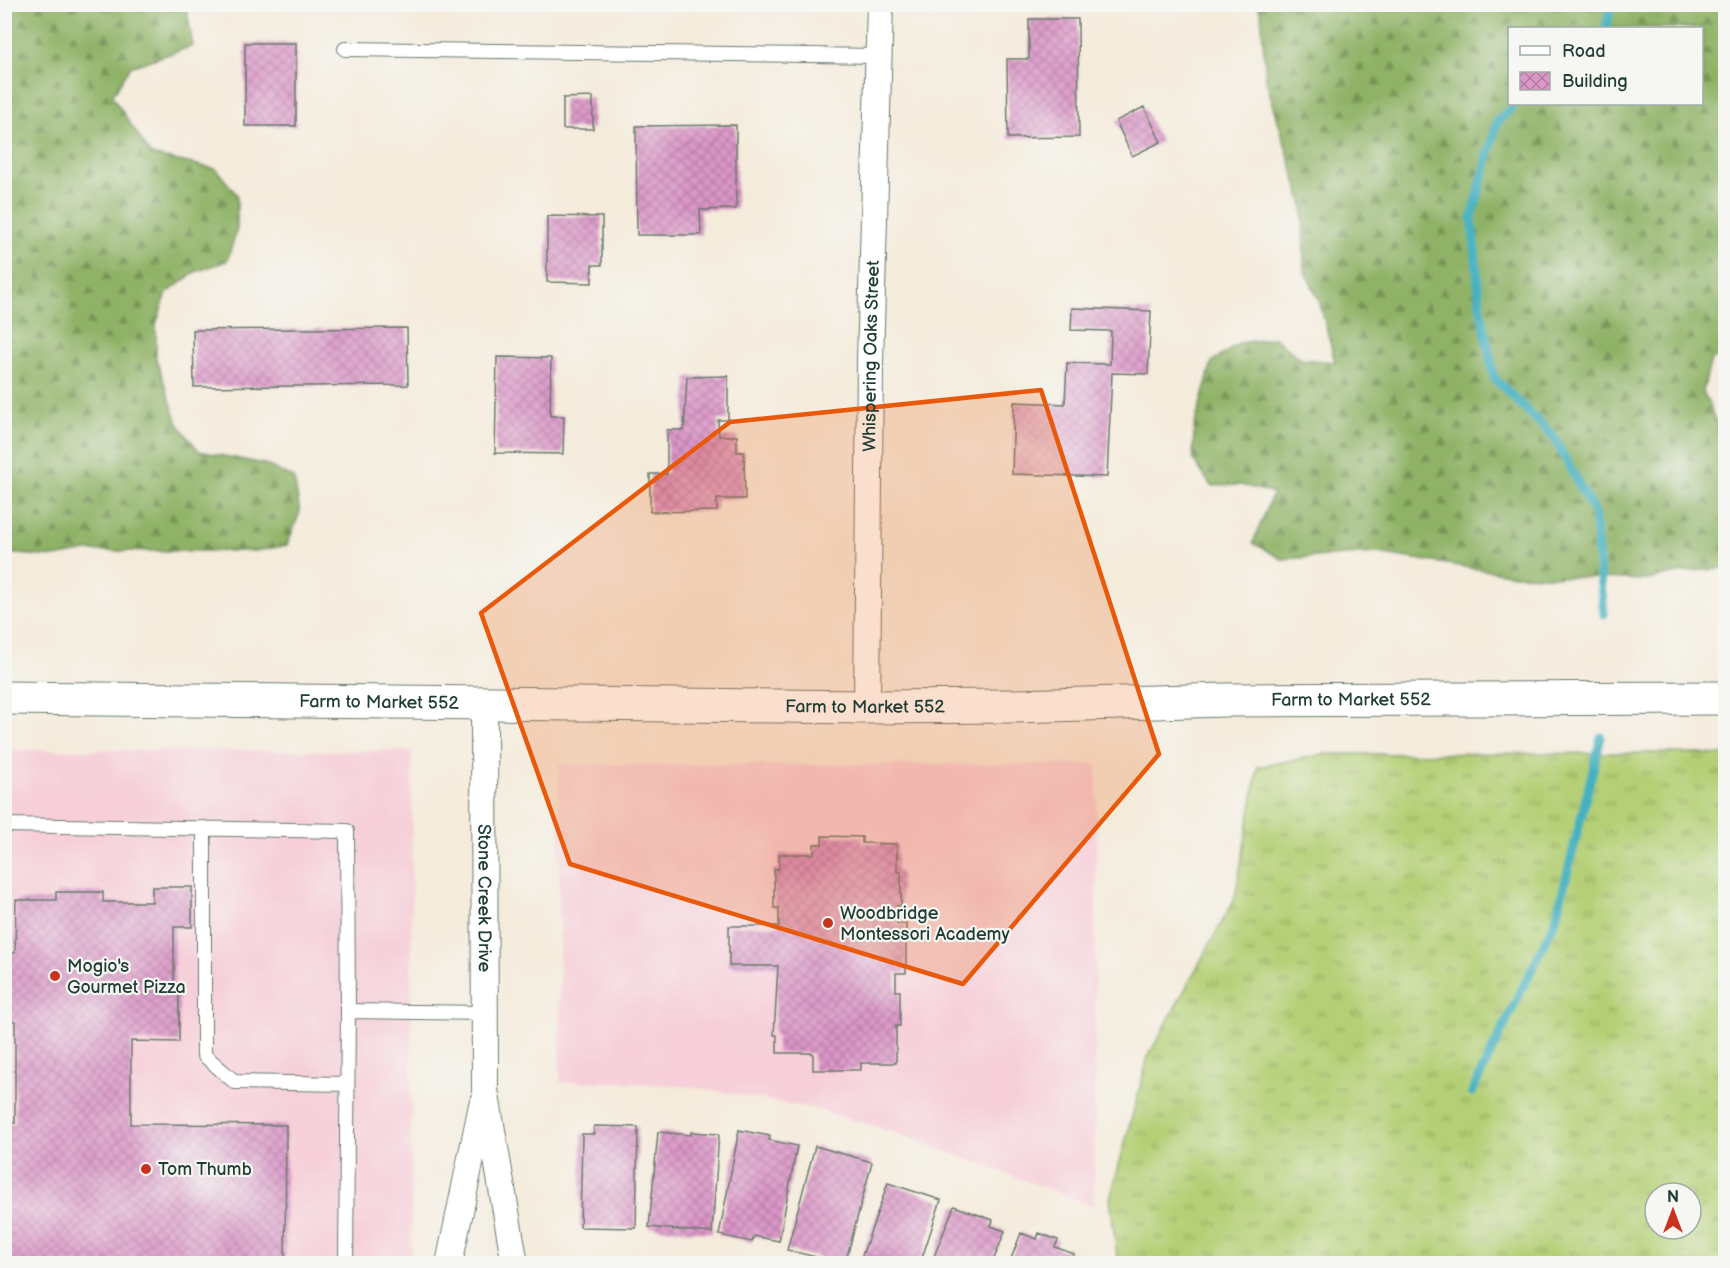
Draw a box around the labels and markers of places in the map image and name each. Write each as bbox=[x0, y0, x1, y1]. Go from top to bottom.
place label: Woodbridge Montessori Academy bbox=[840, 903, 1010, 945]
marker: Woodbridge Montessori Academy bbox=[821, 916, 835, 930]
place label: Mogio's Gourmet Pizza bbox=[67, 956, 186, 998]
marker: Mogio's Gourmet Pizza bbox=[48, 969, 62, 983]
place label: Tom Thumb bbox=[158, 1159, 252, 1180]
marker: Tom Thumb bbox=[139, 1162, 153, 1176]

